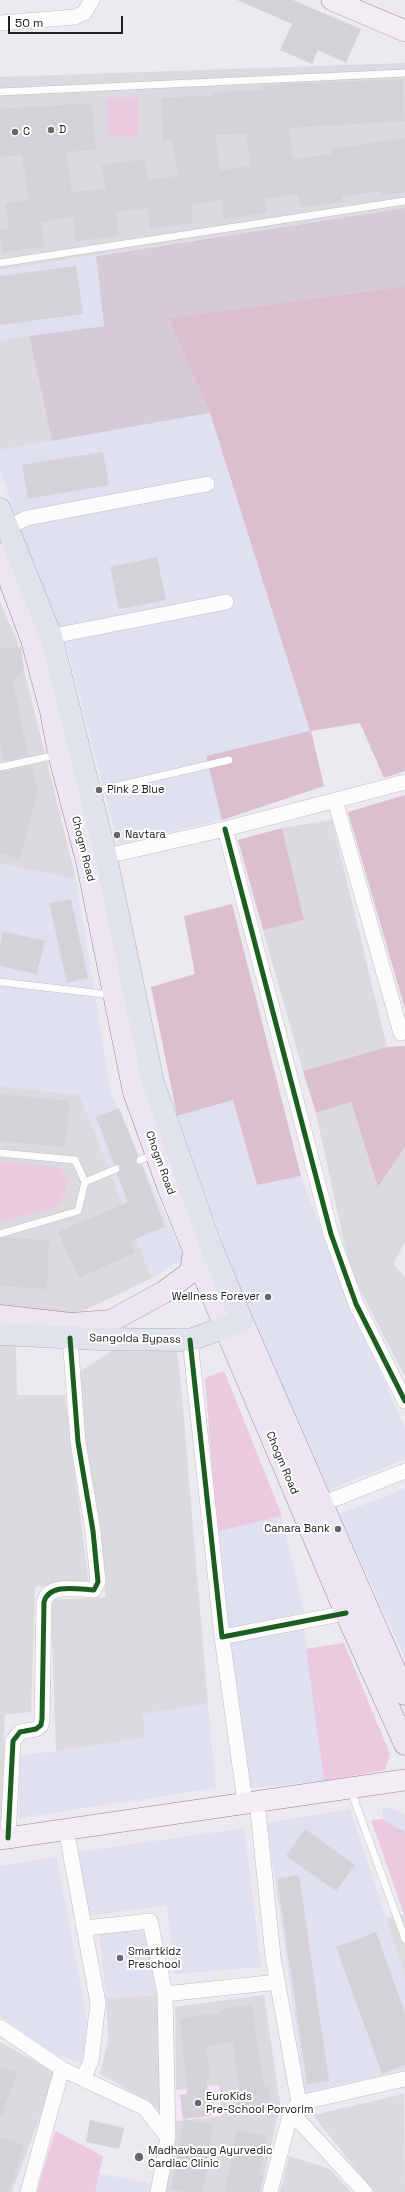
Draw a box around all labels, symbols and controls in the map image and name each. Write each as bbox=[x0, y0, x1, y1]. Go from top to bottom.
scale bar bbox=[10, 8, 125, 34]
text: 50 m bbox=[15, 15, 43, 31]
place label: D bbox=[59, 123, 66, 137]
place label: C bbox=[23, 125, 30, 139]
marker: D bbox=[46, 125, 56, 135]
marker: C bbox=[10, 127, 20, 137]
place label: Pink 2 Blue bbox=[107, 783, 164, 797]
marker: Pink 2 Blue bbox=[94, 785, 104, 795]
street label: Chogm Road bbox=[68, 815, 98, 883]
place label: Navtara bbox=[125, 828, 166, 842]
marker: Navtara bbox=[112, 830, 122, 840]
street label: Chogm Road bbox=[142, 1129, 178, 1197]
place label: Wellness Forever bbox=[172, 1290, 260, 1304]
marker: Wellness Forever bbox=[263, 1292, 273, 1302]
street label: Sangolda Bypass bbox=[89, 1332, 181, 1346]
street label: Chogm Road bbox=[263, 1430, 301, 1496]
place label: Canara Bank bbox=[264, 1522, 330, 1536]
marker: Canara Bank bbox=[333, 1524, 343, 1534]
place label: Smartkidz Preschool bbox=[128, 1945, 181, 1971]
marker: Smartkidz Preschool bbox=[115, 1953, 125, 1963]
place label: EuroKids Pre-School Porvorim bbox=[206, 2090, 313, 2116]
marker: EuroKids Pre-School Porvorim bbox=[193, 2098, 203, 2108]
place label: Madhavbaug Ayurvedic Cardiac Clinic bbox=[148, 2144, 272, 2170]
marker: Madhavbaug Ayurvedic Cardiac Clinic bbox=[133, 2151, 145, 2163]

